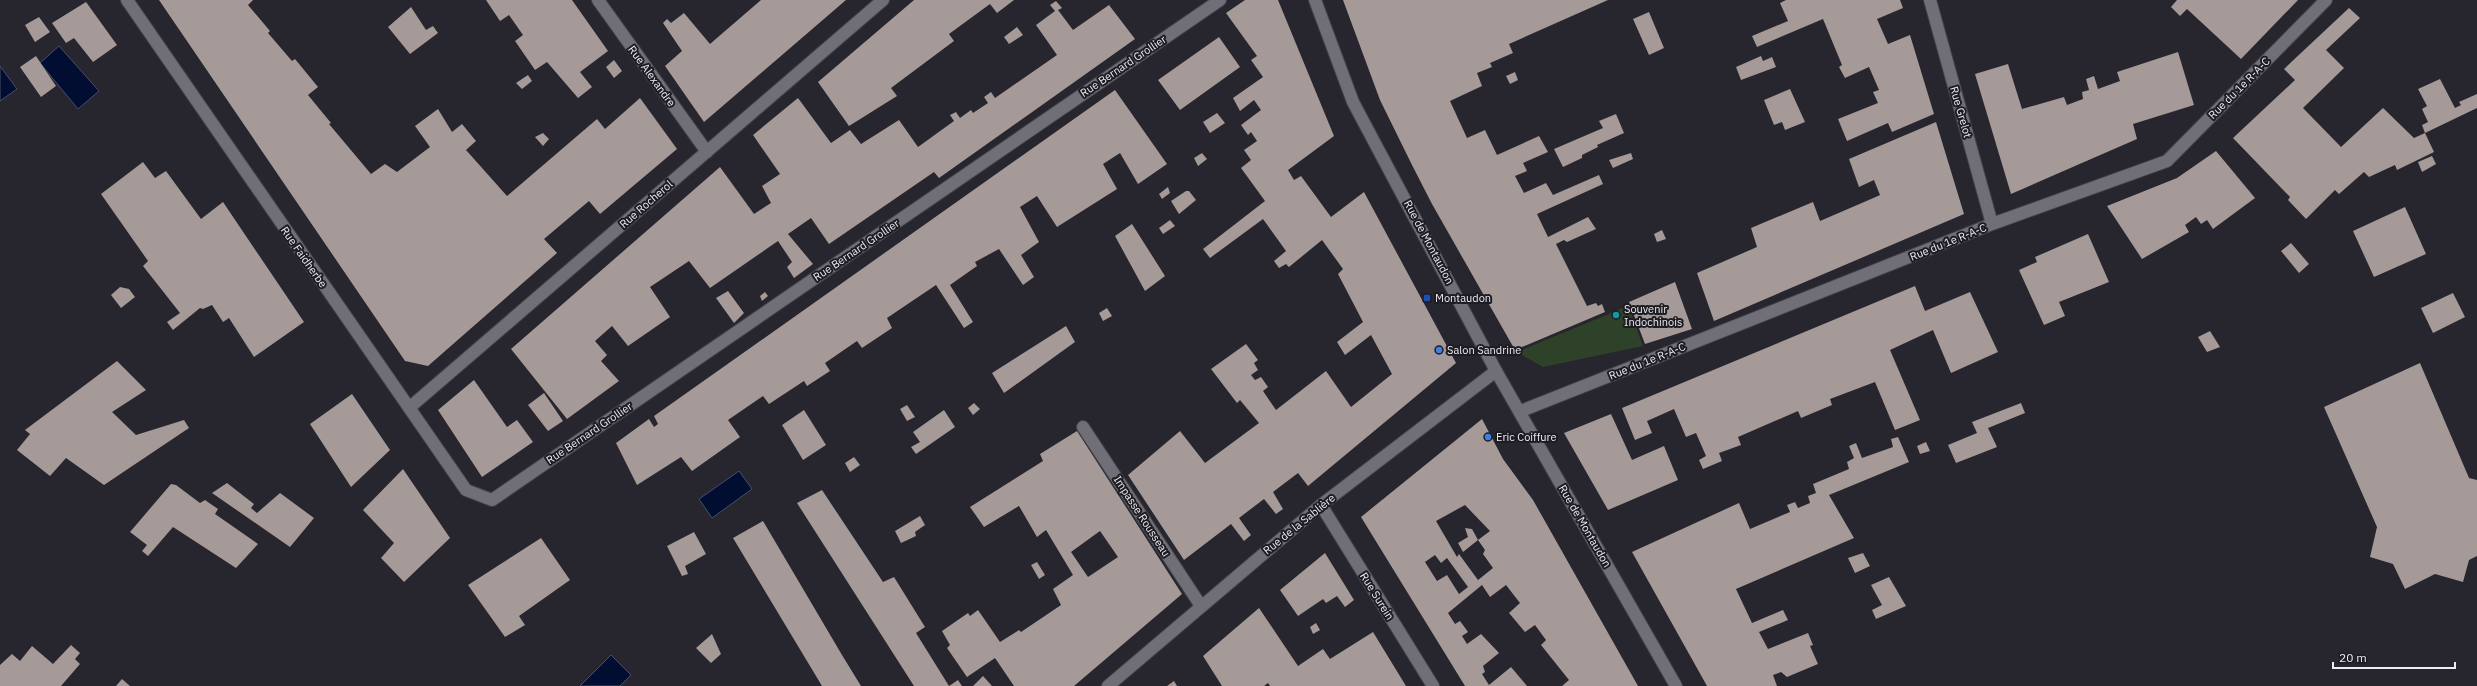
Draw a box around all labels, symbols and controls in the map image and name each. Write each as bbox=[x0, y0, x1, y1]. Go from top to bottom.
street label: Rue Bernard Grollier bbox=[1077, 32, 1169, 100]
street label: Rue Alexandre bbox=[625, 43, 679, 109]
street label: Rue du 1e R-A-C bbox=[2205, 54, 2273, 122]
street label: Rue Grelot bbox=[1947, 85, 1975, 139]
street label: Rue Rocherol bbox=[617, 177, 675, 231]
street label: Rue de Montaudon bbox=[1401, 198, 1457, 286]
street label: Rue Bernard Grollier bbox=[810, 216, 902, 284]
street label: Rue du 1e R-A-C bbox=[1908, 220, 1989, 264]
street label: Rue Faidherbe bbox=[278, 224, 330, 290]
place label: Montaudon bbox=[1435, 291, 1491, 305]
marker: Montaudon bbox=[1422, 293, 1432, 303]
place label: Souvenir Indochinois bbox=[1624, 302, 1682, 329]
marker: Souvenir Indochinois bbox=[1611, 310, 1621, 320]
street label: Rue du 1e R-A-C bbox=[1607, 339, 1688, 383]
place label: Salon Sandrine bbox=[1447, 343, 1521, 357]
marker: Salon Sandrine bbox=[1434, 345, 1444, 355]
street label: Rue Bernard Grollier bbox=[543, 399, 635, 467]
place label: Eric Coiffure bbox=[1496, 430, 1556, 444]
marker: Eric Coiffure bbox=[1483, 432, 1493, 442]
street label: Impasse Rousseau bbox=[1111, 473, 1173, 559]
street label: Rue de Montaudon bbox=[1556, 482, 1614, 570]
street label: Rue de la Sablière bbox=[1260, 491, 1338, 557]
street label: Rue Surein bbox=[1357, 570, 1397, 622]
scale bar bbox=[2333, 644, 2455, 670]
text: 20 m bbox=[2339, 650, 2367, 665]

